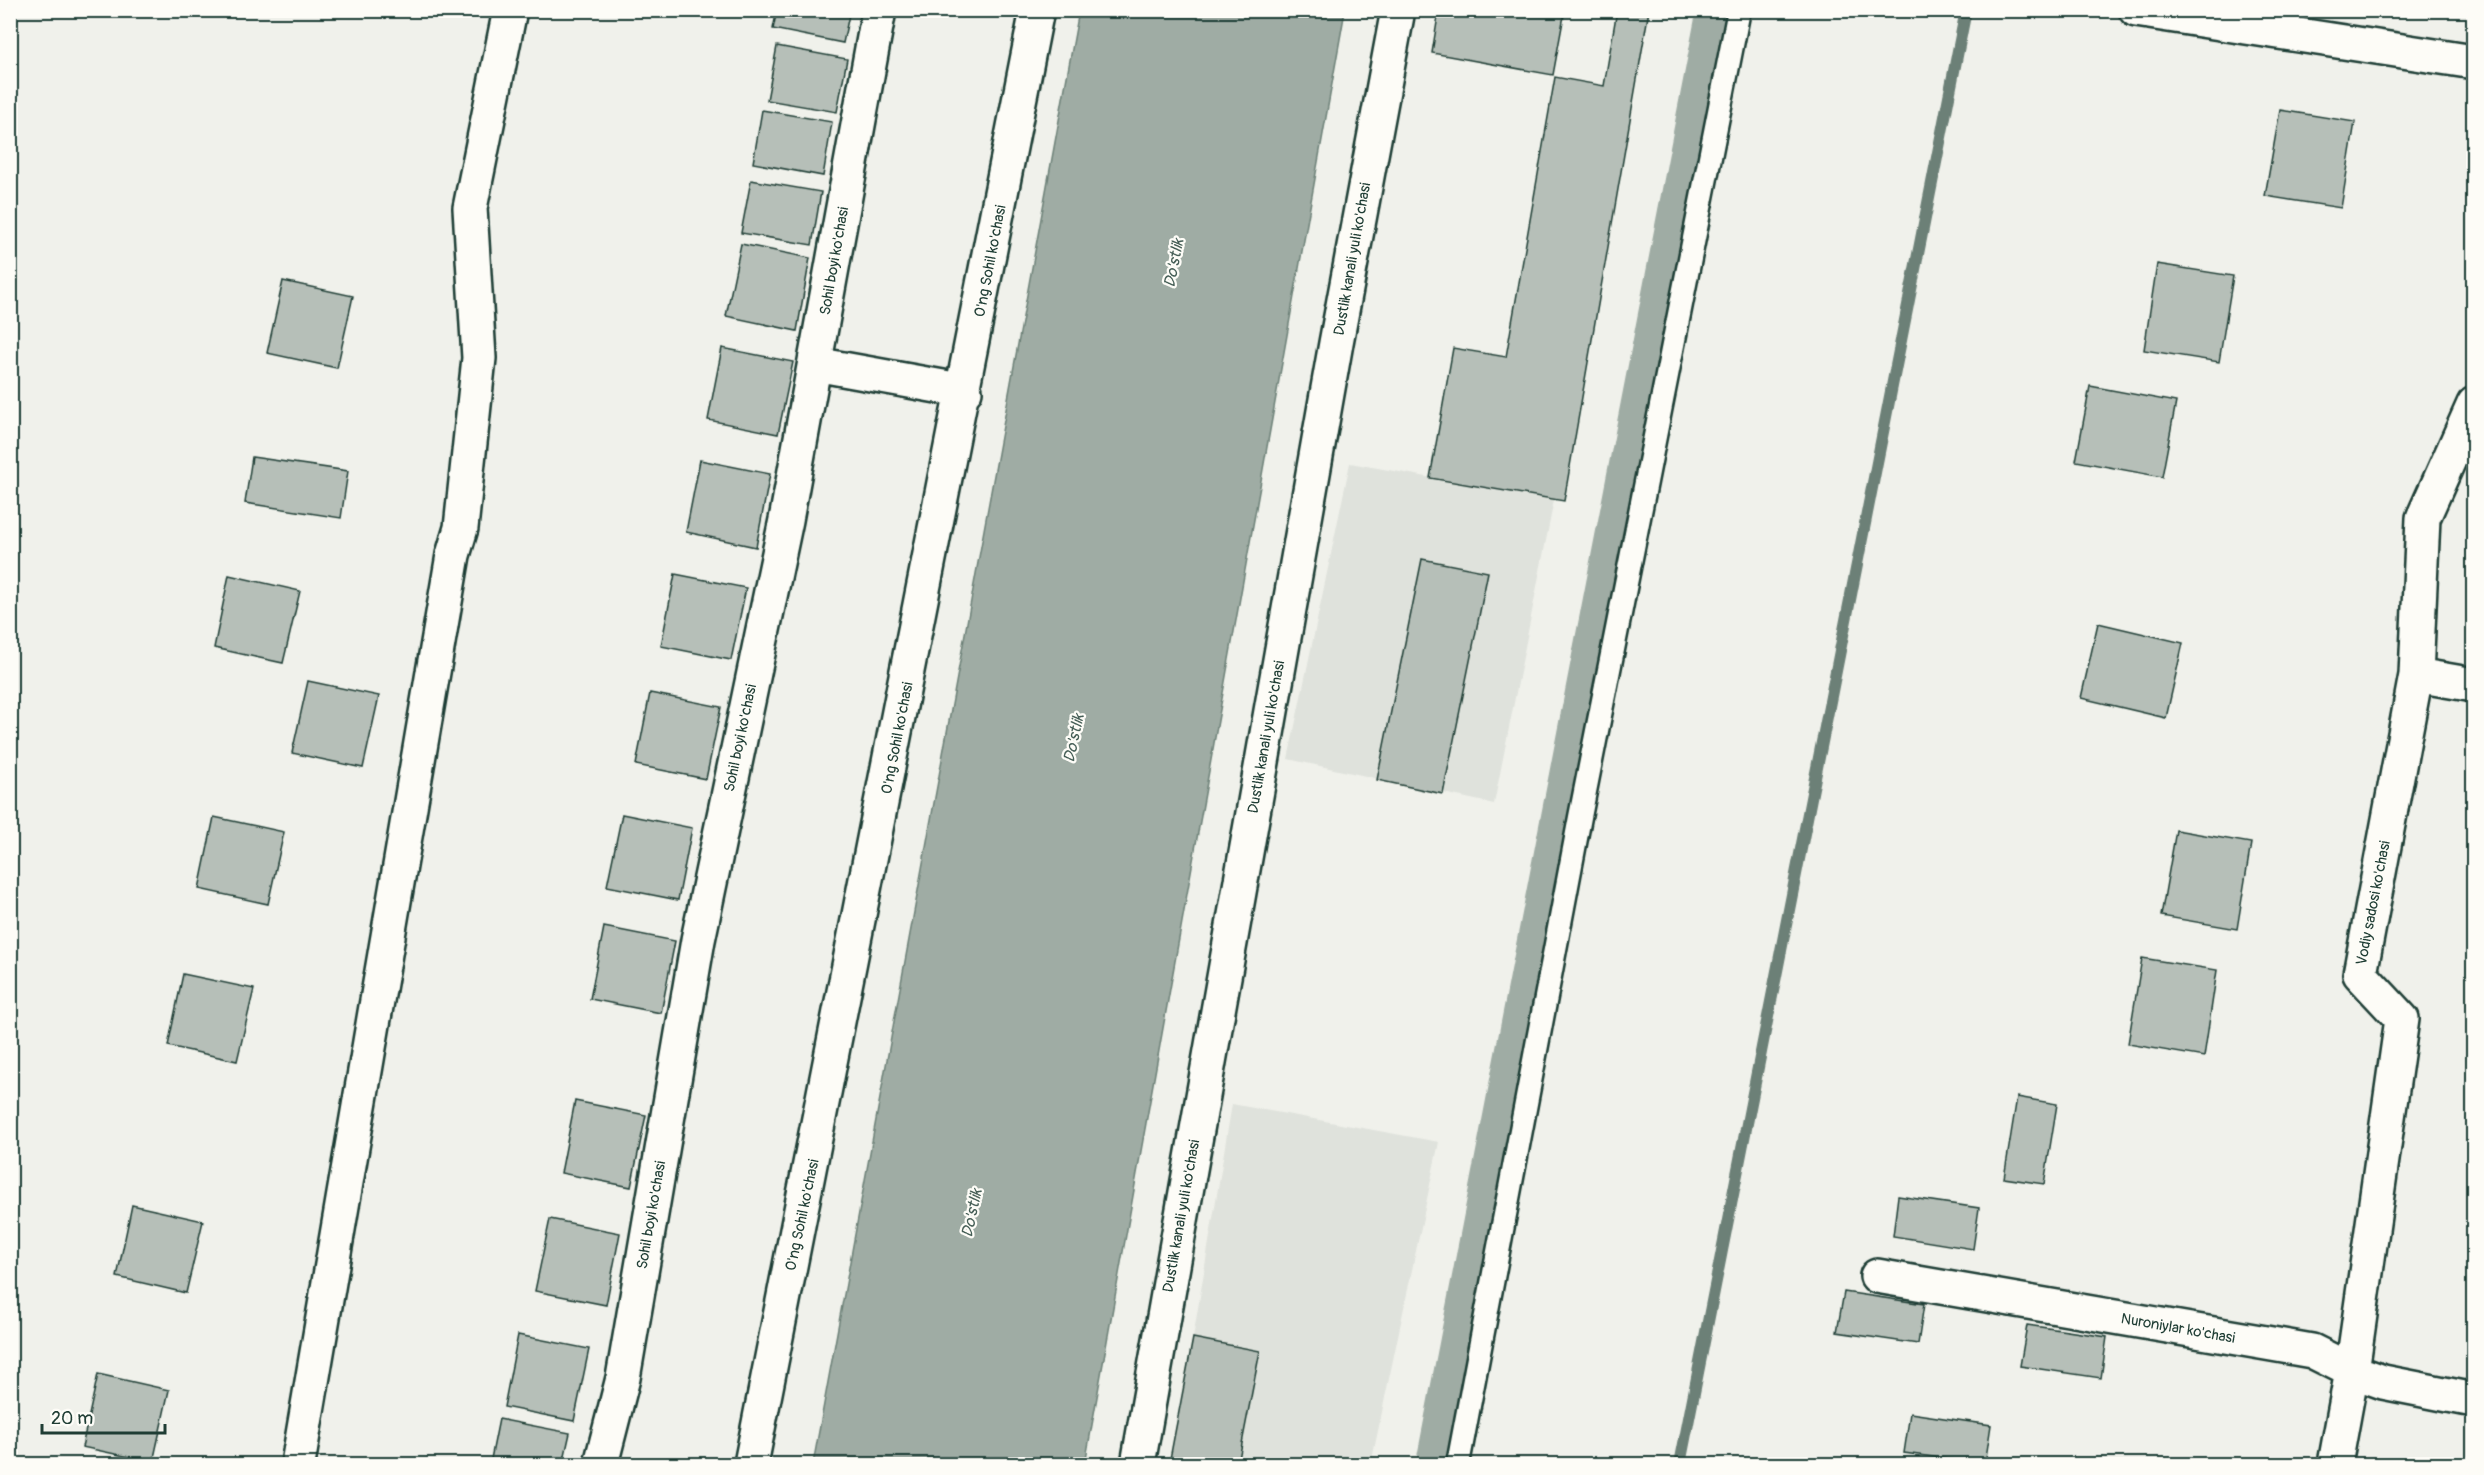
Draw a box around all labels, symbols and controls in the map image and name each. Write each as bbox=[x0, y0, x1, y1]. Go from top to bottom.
street label: Dustlik kanali yuli ko'chasi bbox=[1330, 181, 1375, 337]
street label: O'ng Sohil ko'chasi bbox=[970, 203, 1011, 319]
street label: Sohil boyi ko'chasi bbox=[816, 205, 853, 317]
water label: Do'stlik bbox=[1160, 236, 1189, 289]
street label: Dustlik kanali yuli ko'chasi bbox=[1244, 659, 1289, 815]
street label: O'ng Sohil ko'chasi bbox=[877, 680, 918, 796]
street label: Sohil boyi ko'chasi bbox=[720, 682, 761, 794]
water label: Do'stlik bbox=[1059, 711, 1089, 764]
street label: Vodiy sadosi ko'chasi bbox=[2352, 839, 2395, 967]
street label: Dustlik kanali yuli ko'chasi bbox=[1159, 1138, 1204, 1294]
street label: O'ng Sohil ko'chasi bbox=[781, 1157, 824, 1273]
street label: Sohil boyi ko'chasi bbox=[633, 1159, 670, 1271]
water label: Do'stlik bbox=[957, 1186, 987, 1239]
street label: Nuroniylar ko'chasi bbox=[2119, 1309, 2237, 1348]
scale bar bbox=[42, 1397, 165, 1435]
text: 20 m bbox=[51, 1407, 93, 1430]

